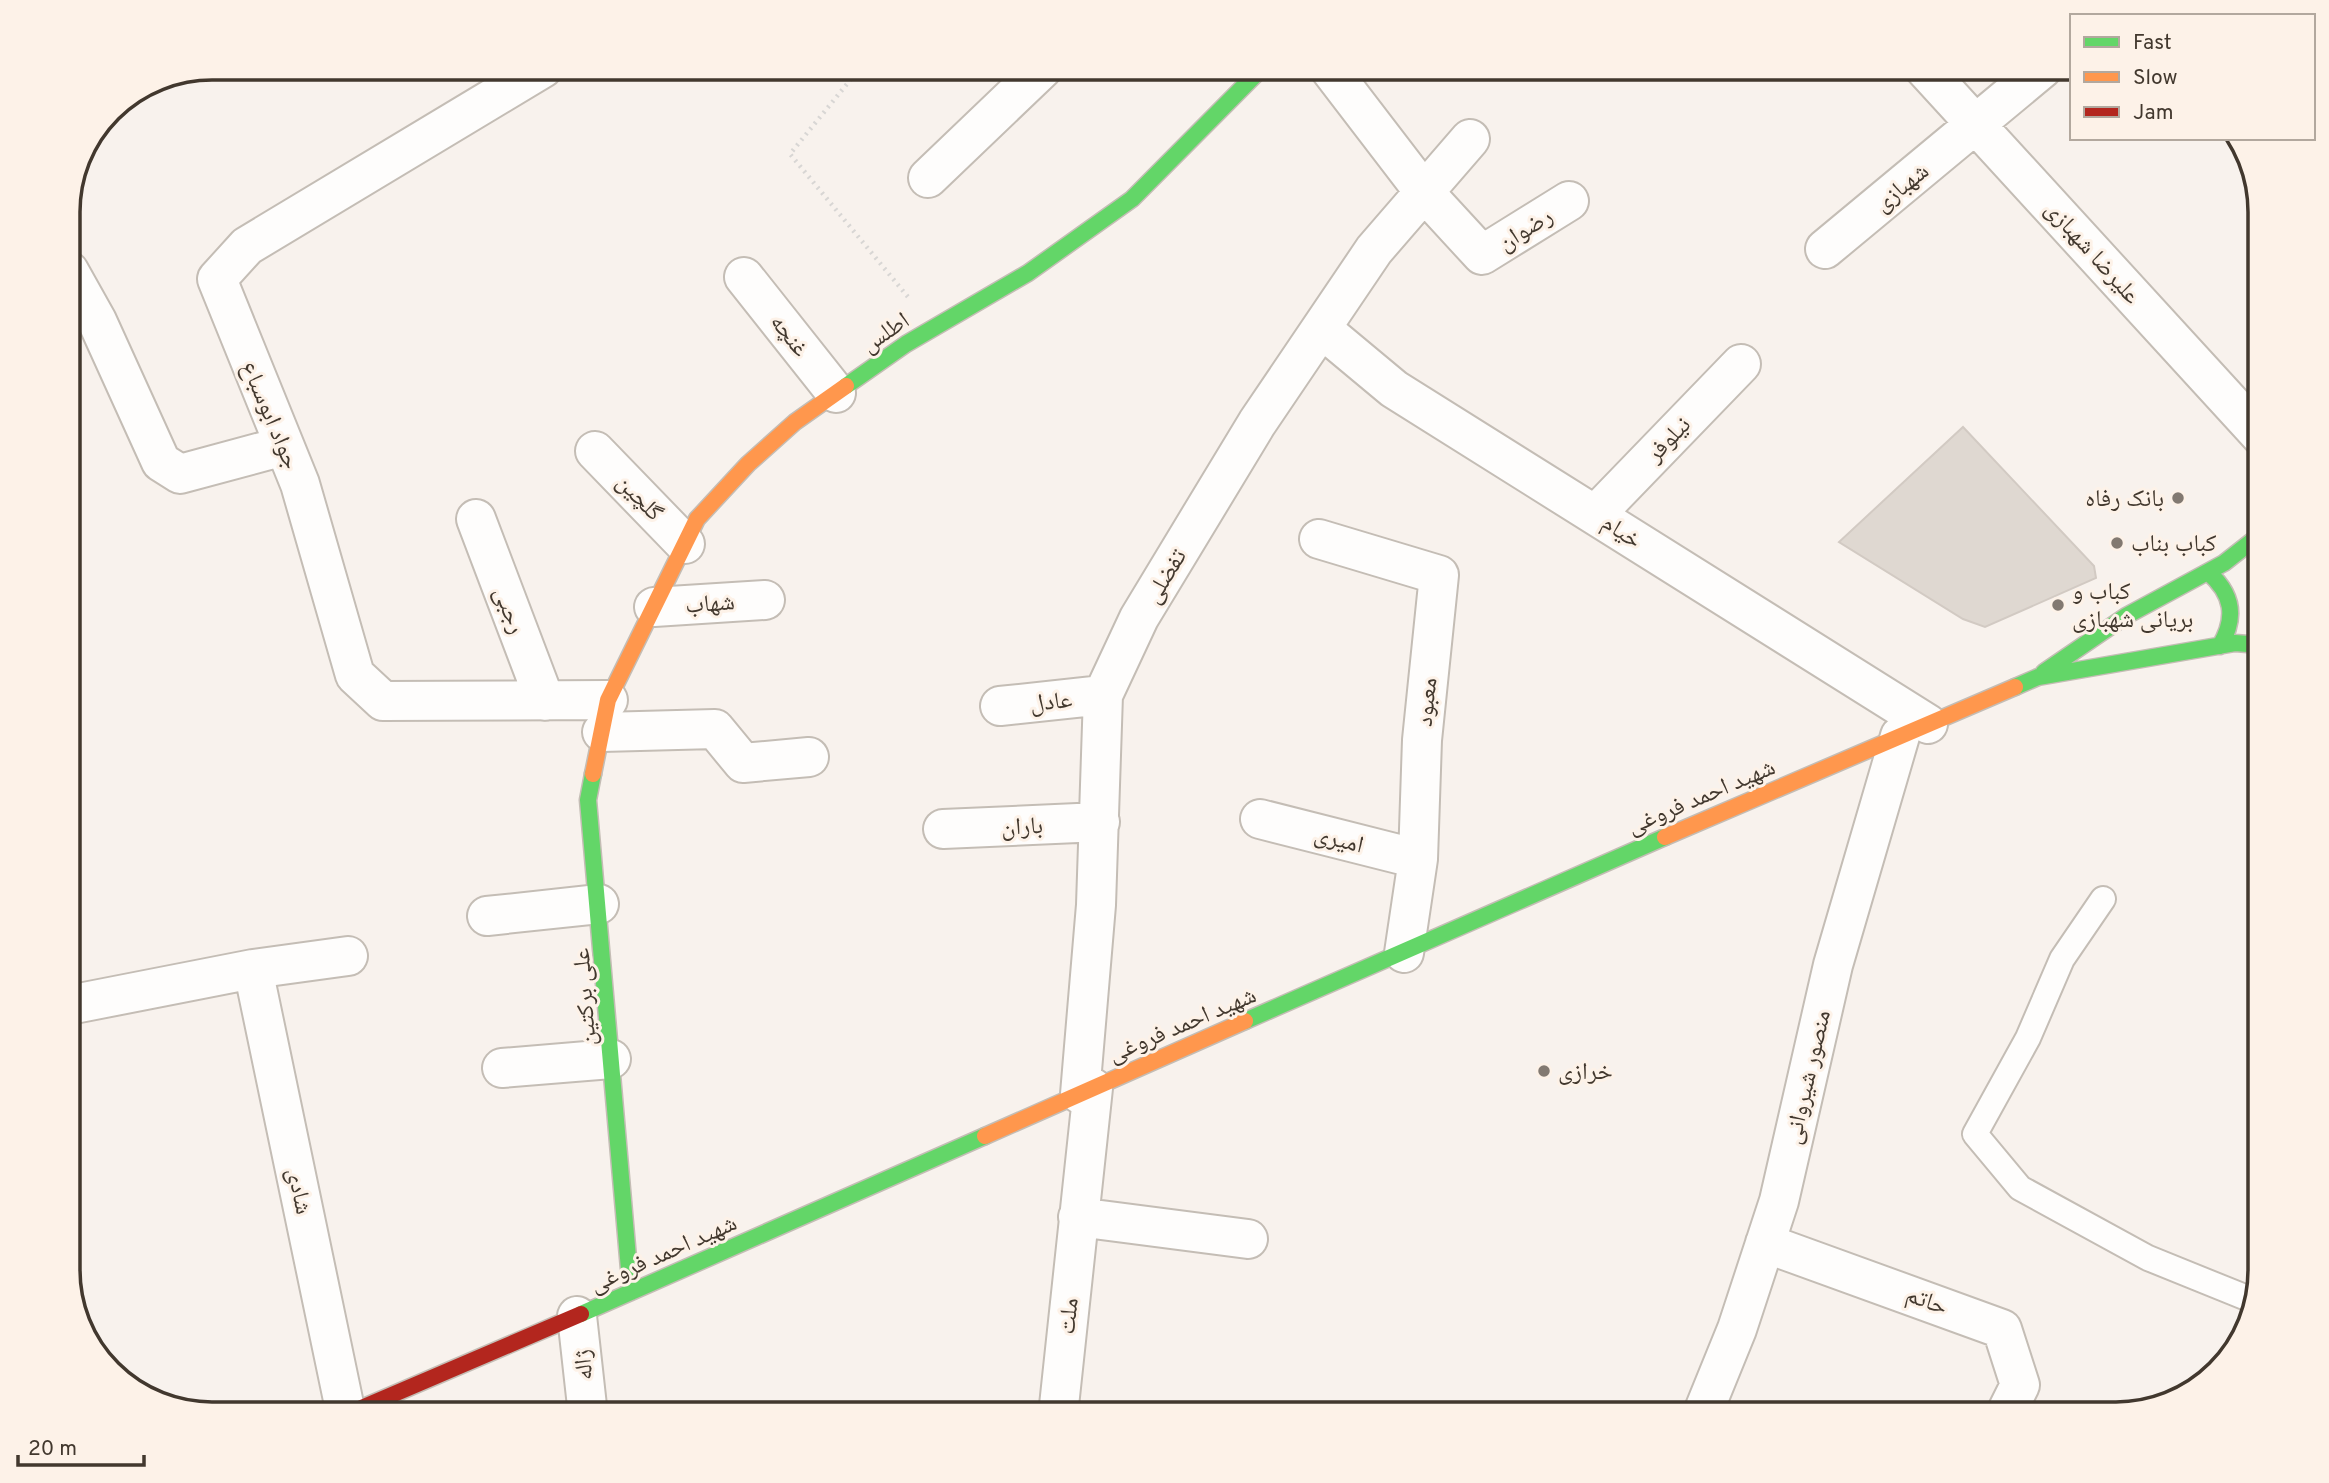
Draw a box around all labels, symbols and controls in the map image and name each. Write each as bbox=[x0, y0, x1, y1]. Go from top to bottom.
legend bbox=[2070, 14, 2315, 140]
text: Fast bbox=[2133, 30, 2172, 57]
text: Slow bbox=[2133, 65, 2178, 92]
text: Jam bbox=[2133, 100, 2174, 127]
street label: شهبازی bbox=[1869, 157, 1936, 220]
street label: علیرضا شهبازی bbox=[2037, 195, 2146, 311]
street label: رضوان bbox=[1493, 202, 1559, 259]
street label: اطلس bbox=[856, 307, 916, 361]
street label: غنچه bbox=[762, 309, 814, 364]
street label: جواد ابوسباع bbox=[233, 357, 305, 474]
street label: نیلوفر bbox=[1640, 411, 1698, 470]
street label: گلچین bbox=[609, 468, 668, 528]
place label: بانک رفاه bbox=[2085, 485, 2164, 515]
marker: بانک رفاه bbox=[2170, 490, 2186, 506]
street label: خیام bbox=[1595, 509, 1647, 557]
place label: کباب بناب bbox=[2131, 530, 2216, 560]
marker: کباب بناب bbox=[2109, 535, 2125, 551]
street label: تفضلی bbox=[1139, 544, 1195, 610]
place label: کباب و بریانی شهبازی bbox=[2072, 578, 2193, 636]
street label: رجبی bbox=[486, 583, 531, 639]
street label: شهاب bbox=[684, 588, 736, 622]
marker: کباب و بریانی شهبازی bbox=[2050, 597, 2066, 613]
street label: معبود bbox=[1411, 676, 1445, 728]
street label: عادل bbox=[1029, 686, 1074, 720]
street label: شهید احمد فروغی bbox=[1623, 753, 1780, 843]
street label: باران bbox=[1000, 812, 1044, 844]
street label: امیری bbox=[1311, 820, 1366, 862]
street label: علی برکتین bbox=[568, 947, 604, 1047]
street label: شهید احمد فروغی bbox=[1104, 981, 1261, 1071]
street label: منصور شیروانی bbox=[1779, 1007, 1839, 1148]
place label: خرازی bbox=[1558, 1058, 1613, 1088]
marker: خرازی bbox=[1536, 1063, 1552, 1079]
street label: شادی bbox=[279, 1165, 318, 1217]
street label: شهید احمد فروغی bbox=[585, 1209, 742, 1301]
street label: حاتم bbox=[1901, 1281, 1951, 1323]
street label: ملت bbox=[1053, 1297, 1087, 1336]
street label: ژاله bbox=[568, 1348, 602, 1382]
scale bar bbox=[18, 1424, 144, 1468]
text: 20 m bbox=[28, 1436, 77, 1463]

